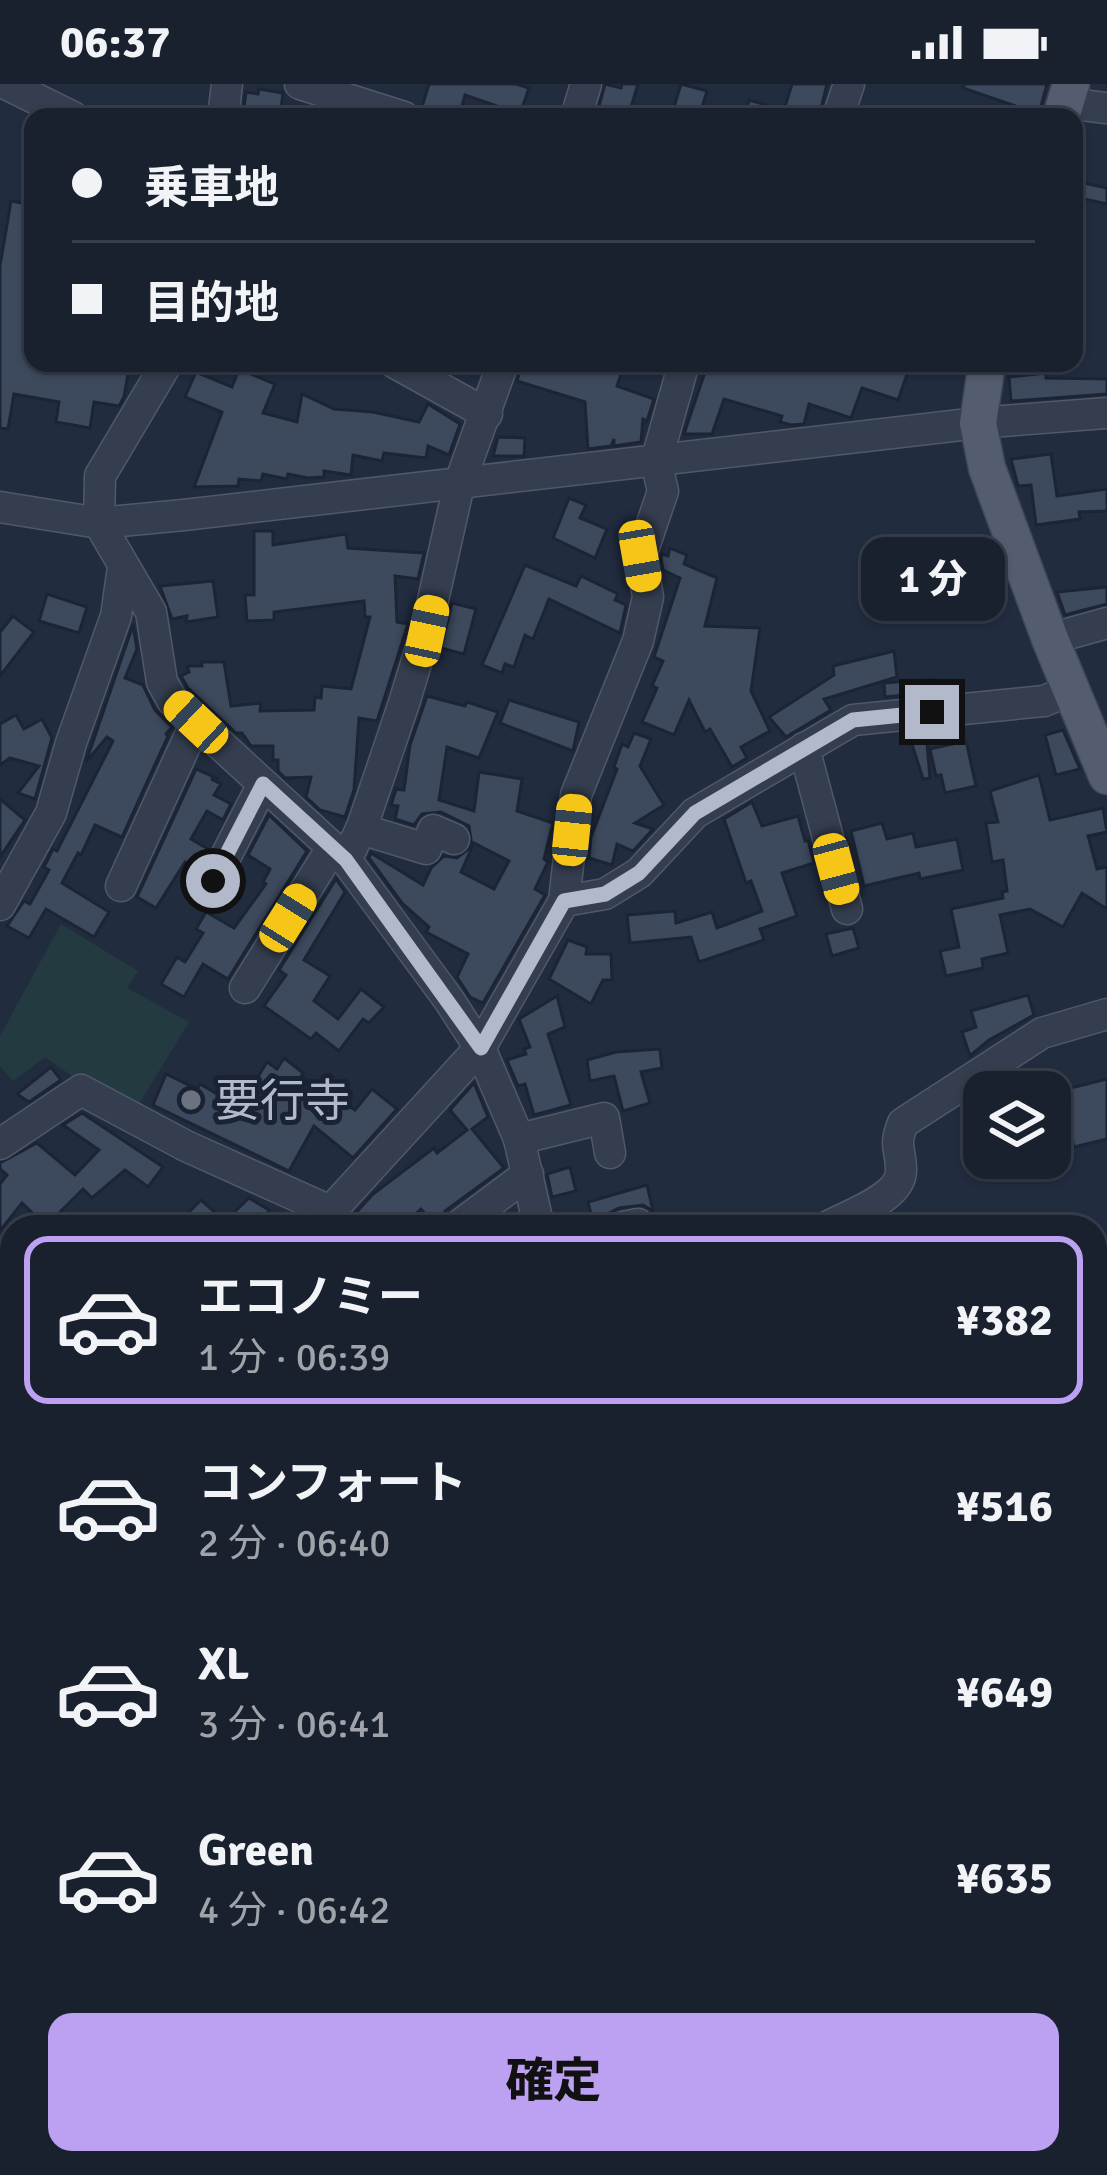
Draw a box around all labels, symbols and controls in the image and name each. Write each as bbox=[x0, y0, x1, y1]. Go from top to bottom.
text: 06:37 bbox=[60, 15, 170, 70]
text: 乗車地 bbox=[144, 161, 279, 216]
text: 目的地 bbox=[144, 276, 279, 331]
car bbox=[616, 517, 664, 595]
callout: 1 分 bbox=[860, 538, 1004, 622]
text: 1 分 bbox=[899, 555, 967, 603]
car bbox=[402, 592, 452, 670]
car bbox=[157, 684, 235, 760]
route end bbox=[905, 685, 959, 739]
car bbox=[550, 792, 594, 868]
car bbox=[809, 830, 863, 908]
route start bbox=[186, 854, 240, 908]
car bbox=[254, 878, 322, 958]
map controls bbox=[963, 1071, 1071, 1179]
button: layers bbox=[963, 1071, 1071, 1179]
place label: 要行寺 bbox=[215, 1074, 350, 1129]
marker: 要行寺 bbox=[178, 1087, 204, 1113]
icon: car bbox=[54, 1266, 162, 1374]
text: エコノミー bbox=[198, 1270, 423, 1325]
text: ¥382 bbox=[956, 1293, 1053, 1348]
text: 1 分 · 06:39 bbox=[198, 1333, 390, 1381]
icon: car bbox=[54, 1452, 162, 1560]
text: コンフォート bbox=[198, 1456, 467, 1511]
text: ¥516 bbox=[956, 1479, 1053, 1534]
text: 2 分 · 06:40 bbox=[198, 1519, 390, 1567]
text: XL bbox=[198, 1637, 249, 1692]
icon: car bbox=[54, 1638, 162, 1746]
text: ¥649 bbox=[956, 1665, 1053, 1720]
text: 3 分 · 06:41 bbox=[198, 1700, 390, 1748]
text: Green bbox=[198, 1823, 314, 1878]
icon: car bbox=[54, 1824, 162, 1932]
text: ¥635 bbox=[956, 1851, 1053, 1906]
text: 4 分 · 06:42 bbox=[198, 1886, 390, 1934]
button: 確定 bbox=[48, 2013, 1059, 2151]

